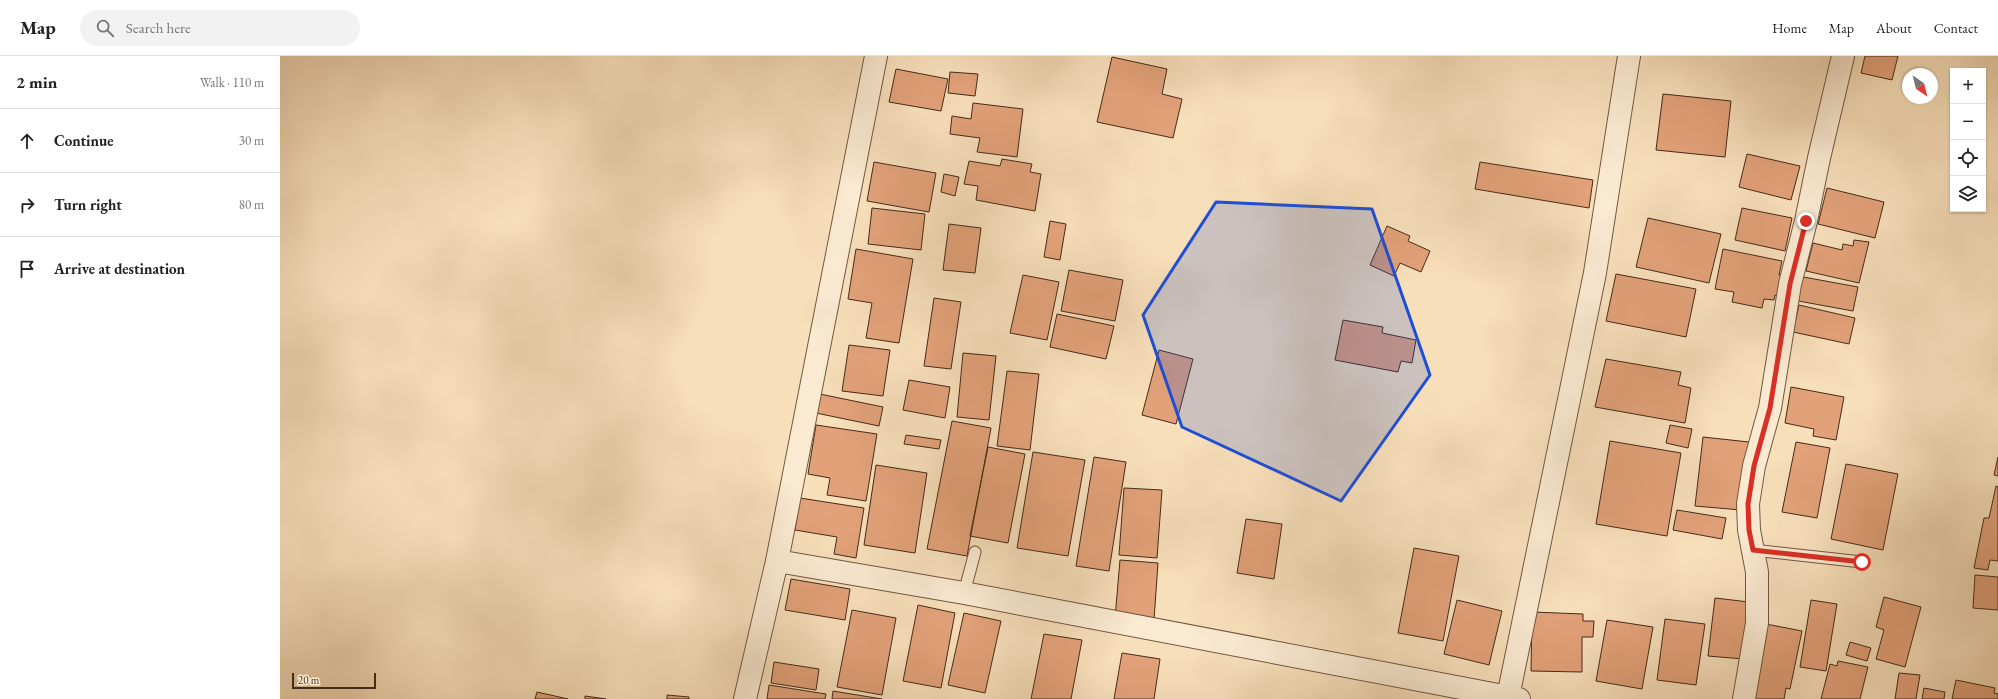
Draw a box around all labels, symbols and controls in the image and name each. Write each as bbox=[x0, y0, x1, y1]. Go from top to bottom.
search box bbox=[80, 10, 360, 46]
text: Map bbox=[20, 15, 56, 40]
icon: search bbox=[94, 17, 116, 39]
text: Search here bbox=[126, 18, 191, 37]
text: Home bbox=[1772, 19, 1807, 37]
text: Map bbox=[1829, 19, 1854, 37]
text: About bbox=[1876, 19, 1912, 37]
text: Contact bbox=[1934, 19, 1978, 37]
north arrow bbox=[1902, 68, 1938, 104]
map controls bbox=[1950, 68, 1986, 212]
button: + bbox=[1950, 68, 1986, 104]
text: 2 min bbox=[16, 71, 57, 93]
text: Walk · 110 m bbox=[200, 74, 264, 91]
button: − bbox=[1950, 104, 1986, 140]
icon: ahead bbox=[16, 130, 38, 152]
text: Continue bbox=[54, 131, 114, 150]
text: 30 m bbox=[239, 132, 264, 149]
button: locate bbox=[1950, 140, 1986, 176]
button: layers bbox=[1950, 176, 1986, 212]
icon: right bbox=[16, 194, 38, 216]
text: Turn right bbox=[54, 195, 122, 214]
text: 80 m bbox=[239, 196, 264, 213]
route end bbox=[1797, 212, 1815, 230]
icon: arrive bbox=[16, 258, 38, 280]
text: Arrive at destination bbox=[54, 259, 185, 278]
route start bbox=[1853, 553, 1871, 571]
scale bar bbox=[292, 671, 376, 690]
text: 20 m bbox=[298, 673, 319, 687]

